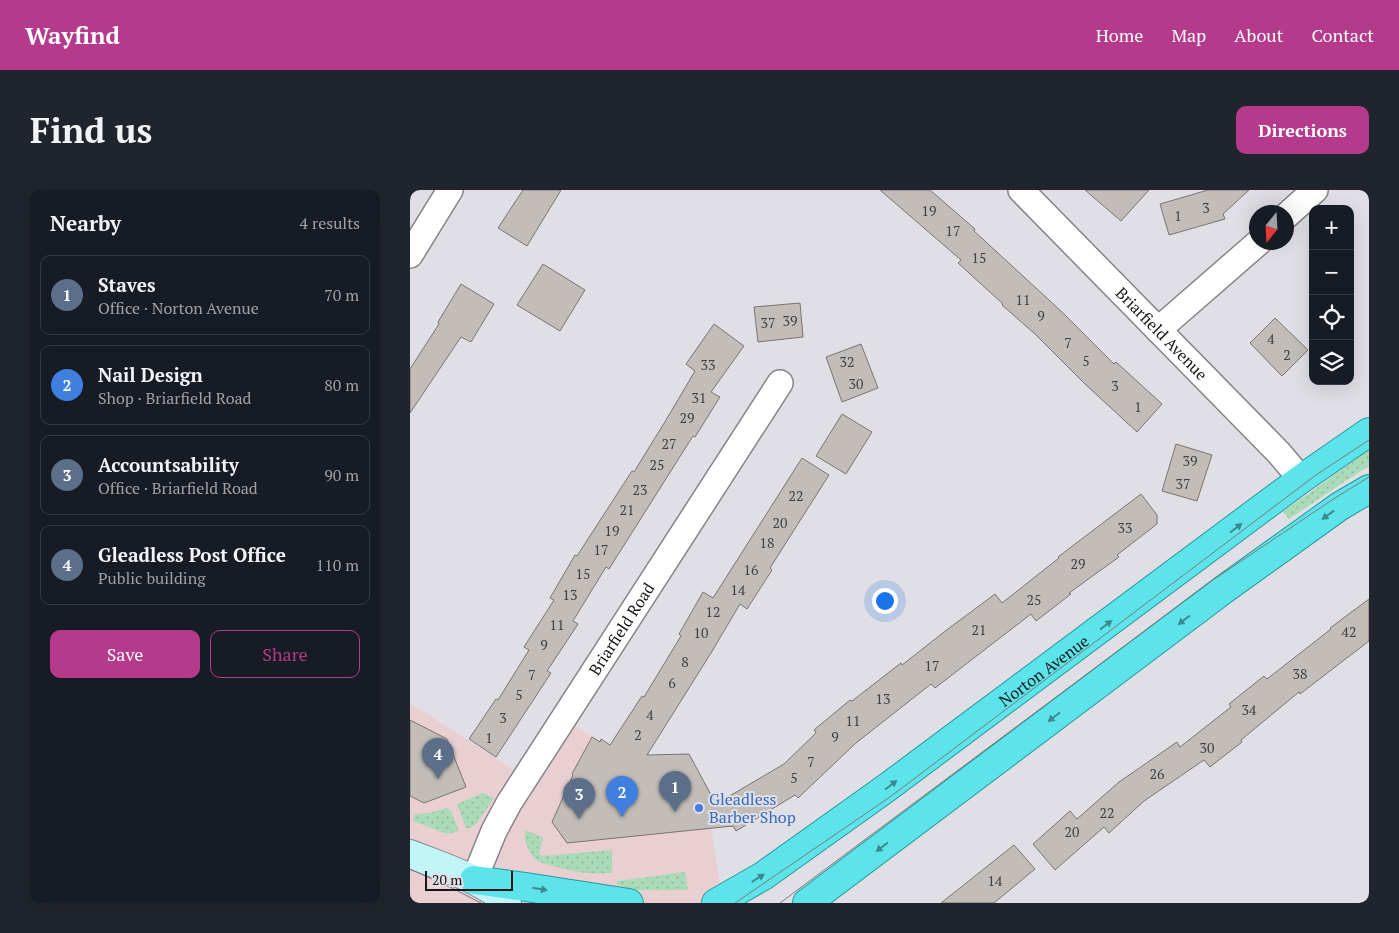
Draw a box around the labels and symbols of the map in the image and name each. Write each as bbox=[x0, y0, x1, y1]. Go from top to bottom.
house number: 3 bbox=[1202, 198, 1210, 217]
house number: 19 bbox=[922, 201, 936, 220]
north arrow bbox=[1249, 205, 1294, 250]
house number: 1 bbox=[1174, 206, 1182, 225]
house number: 17 bbox=[946, 221, 960, 240]
house number: 15 bbox=[972, 248, 986, 267]
street label: Briarfield Avenue bbox=[1111, 282, 1213, 385]
house number: 11 bbox=[1016, 290, 1030, 309]
house number: 9 bbox=[1037, 306, 1045, 325]
house number: 39 bbox=[783, 311, 797, 330]
house number: 37 bbox=[761, 313, 775, 332]
house number: 4 bbox=[1267, 329, 1275, 348]
house number: 7 bbox=[1064, 333, 1072, 352]
house number: 2 bbox=[1283, 345, 1291, 364]
house number: 5 bbox=[1082, 351, 1090, 370]
house number: 32 bbox=[840, 352, 854, 371]
house number: 33 bbox=[701, 355, 715, 374]
house number: 30 bbox=[849, 374, 863, 393]
house number: 3 bbox=[1111, 376, 1119, 395]
house number: 31 bbox=[692, 388, 706, 407]
house number: 1 bbox=[1134, 397, 1142, 416]
house number: 29 bbox=[680, 408, 694, 427]
house number: 27 bbox=[662, 434, 676, 453]
house number: 39 bbox=[1183, 451, 1197, 470]
house number: 25 bbox=[650, 455, 664, 474]
house number: 37 bbox=[1176, 474, 1190, 493]
house number: 23 bbox=[633, 480, 647, 499]
house number: 22 bbox=[789, 486, 803, 505]
house number: 21 bbox=[620, 500, 634, 519]
one-way arrow bbox=[1321, 510, 1335, 520]
house number: 20 bbox=[773, 513, 787, 532]
house number: 33 bbox=[1118, 518, 1132, 537]
house number: 19 bbox=[605, 521, 619, 540]
one-way arrow bbox=[1229, 522, 1242, 533]
house number: 18 bbox=[760, 533, 774, 552]
house number: 17 bbox=[594, 540, 608, 559]
house number: 29 bbox=[1071, 554, 1085, 573]
house number: 16 bbox=[744, 560, 759, 579]
house number: 15 bbox=[576, 564, 590, 583]
street label: Briarfield Road bbox=[583, 578, 659, 679]
house number: 14 bbox=[731, 580, 746, 599]
house number: 13 bbox=[563, 585, 577, 604]
your location bbox=[872, 588, 898, 614]
house number: 25 bbox=[1027, 590, 1041, 609]
house number: 12 bbox=[706, 602, 720, 621]
one-way arrow bbox=[1178, 614, 1191, 625]
house number: 11 bbox=[550, 615, 564, 634]
house number: 21 bbox=[972, 620, 986, 639]
one-way arrow bbox=[1099, 620, 1113, 630]
house number: 42 bbox=[1342, 622, 1356, 641]
house number: 10 bbox=[694, 623, 708, 642]
street label: Norton Avenue bbox=[994, 630, 1093, 712]
house number: 9 bbox=[540, 635, 548, 654]
house number: 8 bbox=[681, 652, 689, 671]
house number: 17 bbox=[925, 656, 939, 675]
house number: 38 bbox=[1293, 664, 1307, 683]
house number: 7 bbox=[528, 665, 536, 684]
house number: 6 bbox=[668, 673, 676, 692]
house number: 5 bbox=[515, 685, 523, 704]
house number: 13 bbox=[876, 689, 890, 708]
house number: 34 bbox=[1242, 700, 1257, 719]
house number: 4 bbox=[646, 705, 654, 724]
house number: 3 bbox=[499, 708, 507, 727]
house number: 11 bbox=[846, 711, 860, 730]
one-way arrow bbox=[1048, 712, 1061, 723]
house number: 2 bbox=[634, 725, 642, 744]
house number: 9 bbox=[831, 727, 839, 746]
house number: 1 bbox=[485, 728, 493, 747]
pin: 4 bbox=[422, 738, 454, 779]
house number: 30 bbox=[1200, 738, 1214, 757]
house number: 7 bbox=[807, 752, 815, 771]
house number: 26 bbox=[1150, 764, 1165, 783]
house number: 5 bbox=[790, 768, 798, 787]
pin: 1 bbox=[659, 771, 691, 812]
pin: 2 bbox=[606, 776, 638, 817]
pin: 3 bbox=[563, 778, 595, 819]
one-way arrow bbox=[884, 779, 897, 790]
place label: Gleadless Barber Shop bbox=[709, 788, 796, 828]
marker: Gleadless Barber Shop bbox=[693, 802, 705, 814]
house number: 22 bbox=[1100, 803, 1114, 822]
house number: 20 bbox=[1065, 822, 1079, 841]
one-way arrow bbox=[876, 841, 889, 852]
scale bar bbox=[425, 868, 512, 891]
house number: 14 bbox=[988, 871, 1003, 890]
one-way arrow bbox=[752, 873, 765, 883]
one-way arrow bbox=[532, 885, 548, 893]

